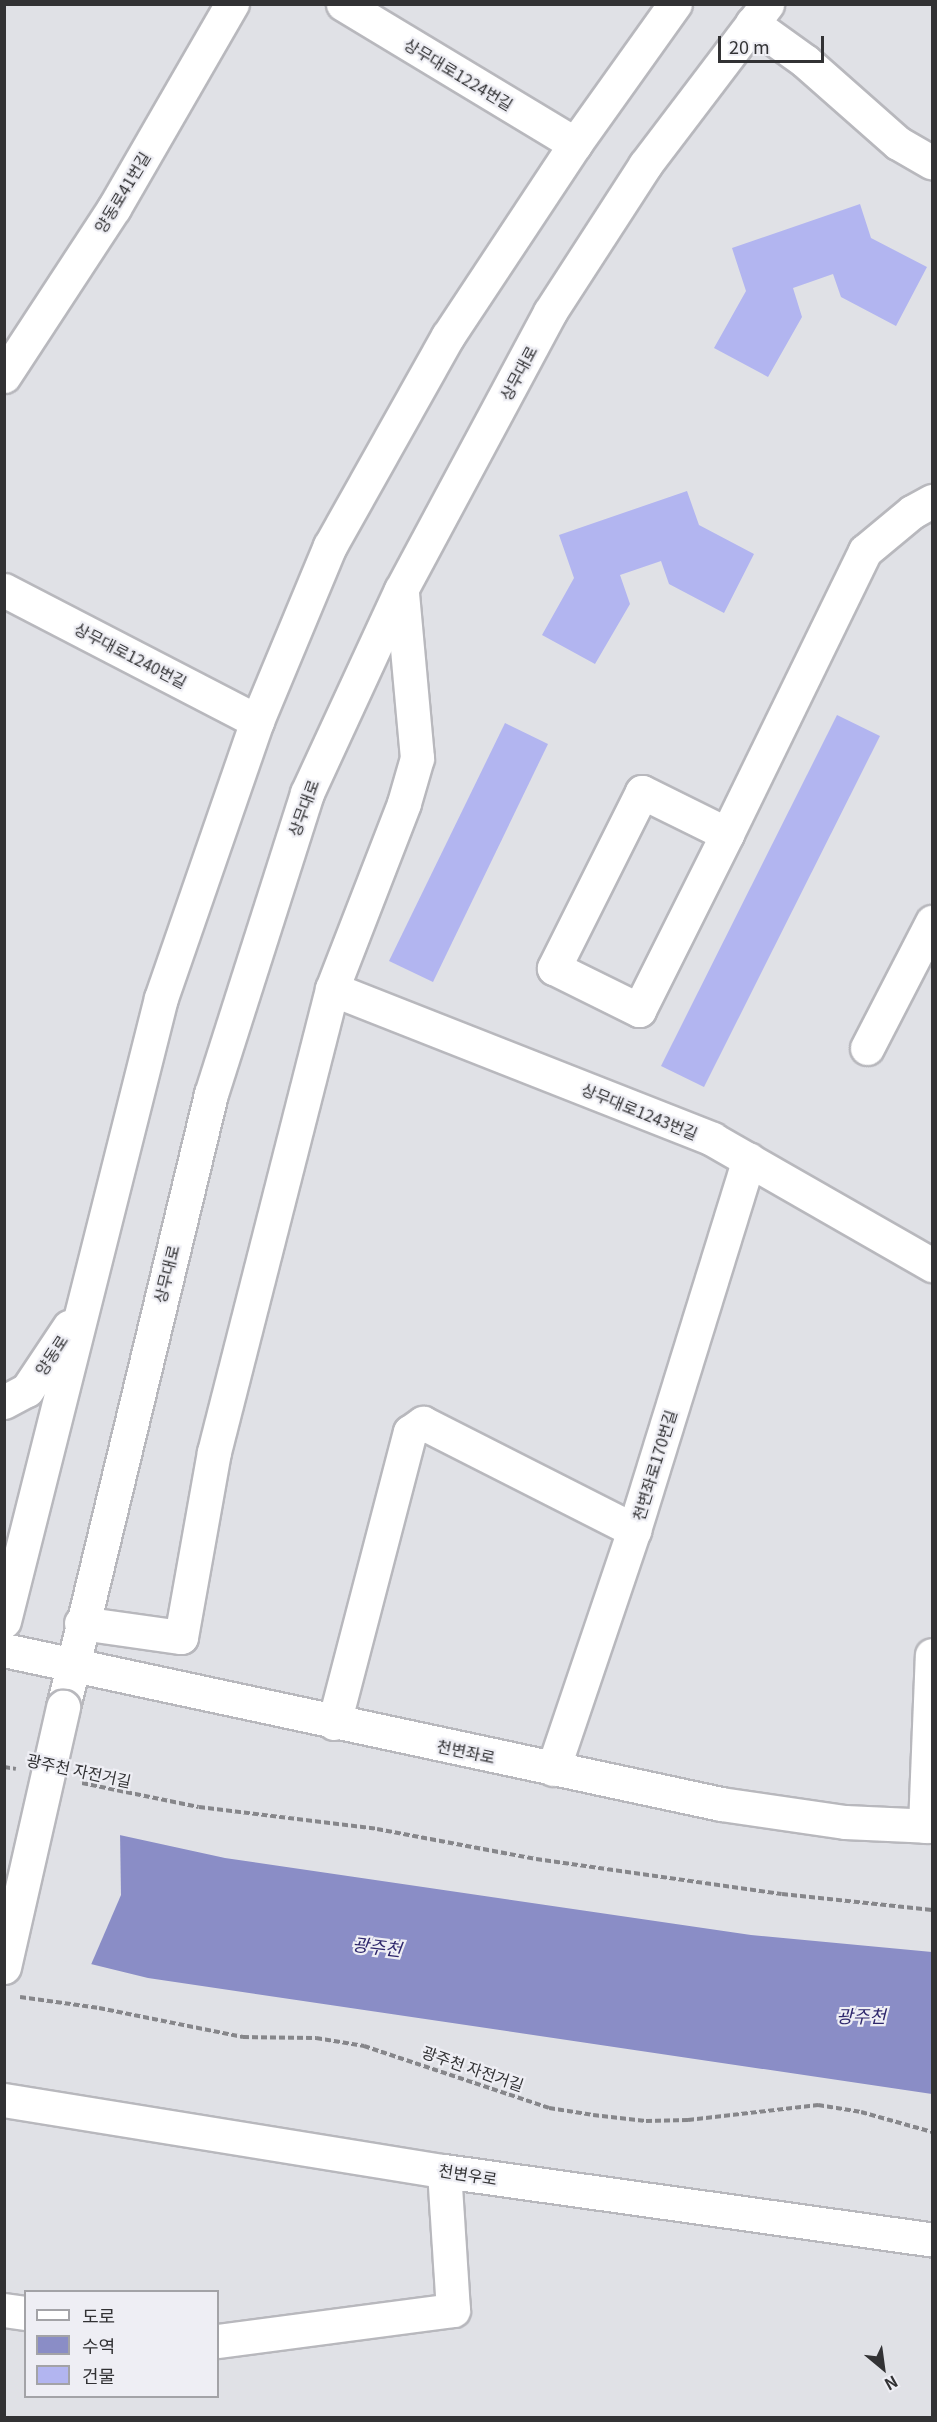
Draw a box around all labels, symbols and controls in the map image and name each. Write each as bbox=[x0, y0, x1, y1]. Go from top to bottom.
scale bar bbox=[721, 24, 828, 62]
text: 20 m bbox=[729, 33, 770, 59]
street label: 상무대로1224번길 bbox=[401, 34, 517, 114]
street label: 양동로41번길 bbox=[90, 148, 154, 236]
street label: 상무대로 bbox=[496, 342, 540, 404]
street label: 상무대로1240번길 bbox=[71, 618, 191, 692]
street label: 상무대로 bbox=[284, 777, 322, 839]
street label: 상무대로1243번길 bbox=[579, 1079, 701, 1143]
street label: 상무대로 bbox=[150, 1243, 182, 1305]
street label: 양동로 bbox=[31, 1331, 71, 1379]
street label: 천변좌로170번길 bbox=[628, 1407, 680, 1523]
street label: 천변좌로 bbox=[435, 1735, 497, 1767]
street label: 광주천 자전거길 bbox=[25, 1750, 133, 1790]
water label: 광주천 bbox=[351, 1932, 403, 1960]
water label: 광주천 bbox=[836, 2004, 886, 2026]
street label: 광주천 자전거길 bbox=[419, 2042, 527, 2094]
street label: 천변우로 bbox=[437, 2160, 499, 2188]
legend bbox=[24, 2290, 219, 2398]
text: 도로 bbox=[82, 2302, 115, 2328]
text: 수역 bbox=[82, 2332, 115, 2358]
north arrow bbox=[853, 2338, 913, 2398]
text: 건물 bbox=[82, 2362, 115, 2388]
text: N bbox=[881, 2370, 903, 2397]

